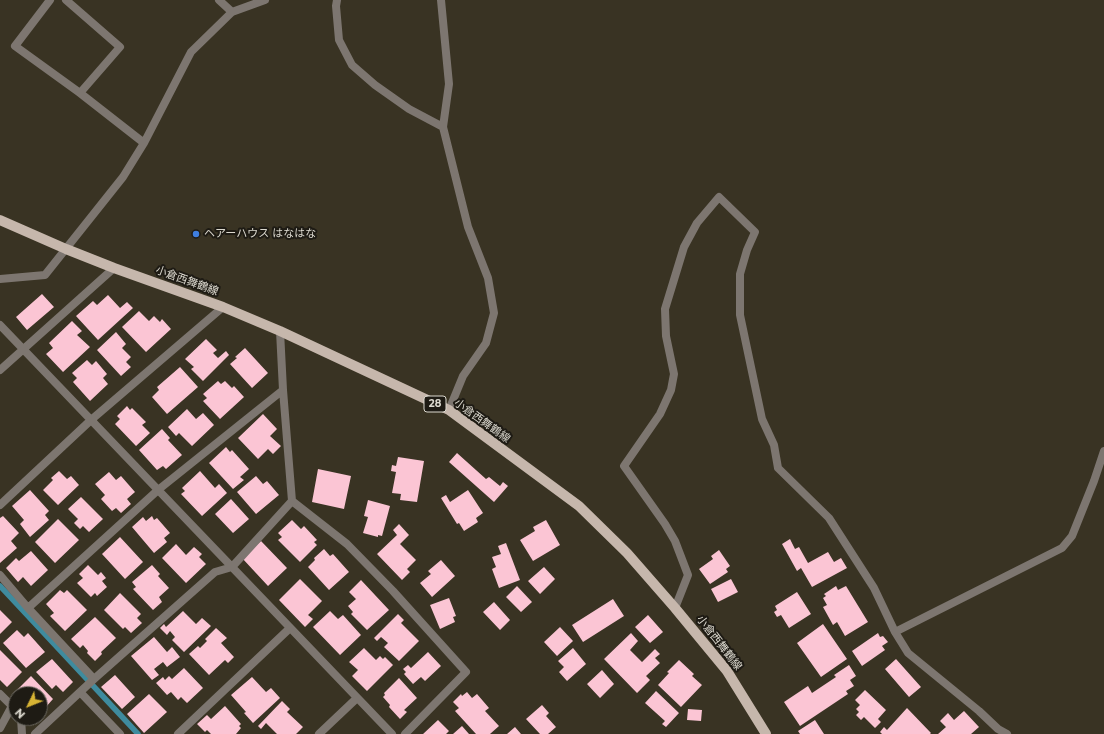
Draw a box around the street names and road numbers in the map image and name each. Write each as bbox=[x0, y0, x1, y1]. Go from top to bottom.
street label: 小倉西舞鶴線 bbox=[154, 264, 220, 298]
road number: 28 bbox=[424, 396, 446, 412]
street label: 小倉西舞鶴線 bbox=[451, 396, 513, 446]
street label: 小倉西舞鶴線 bbox=[693, 613, 745, 673]

